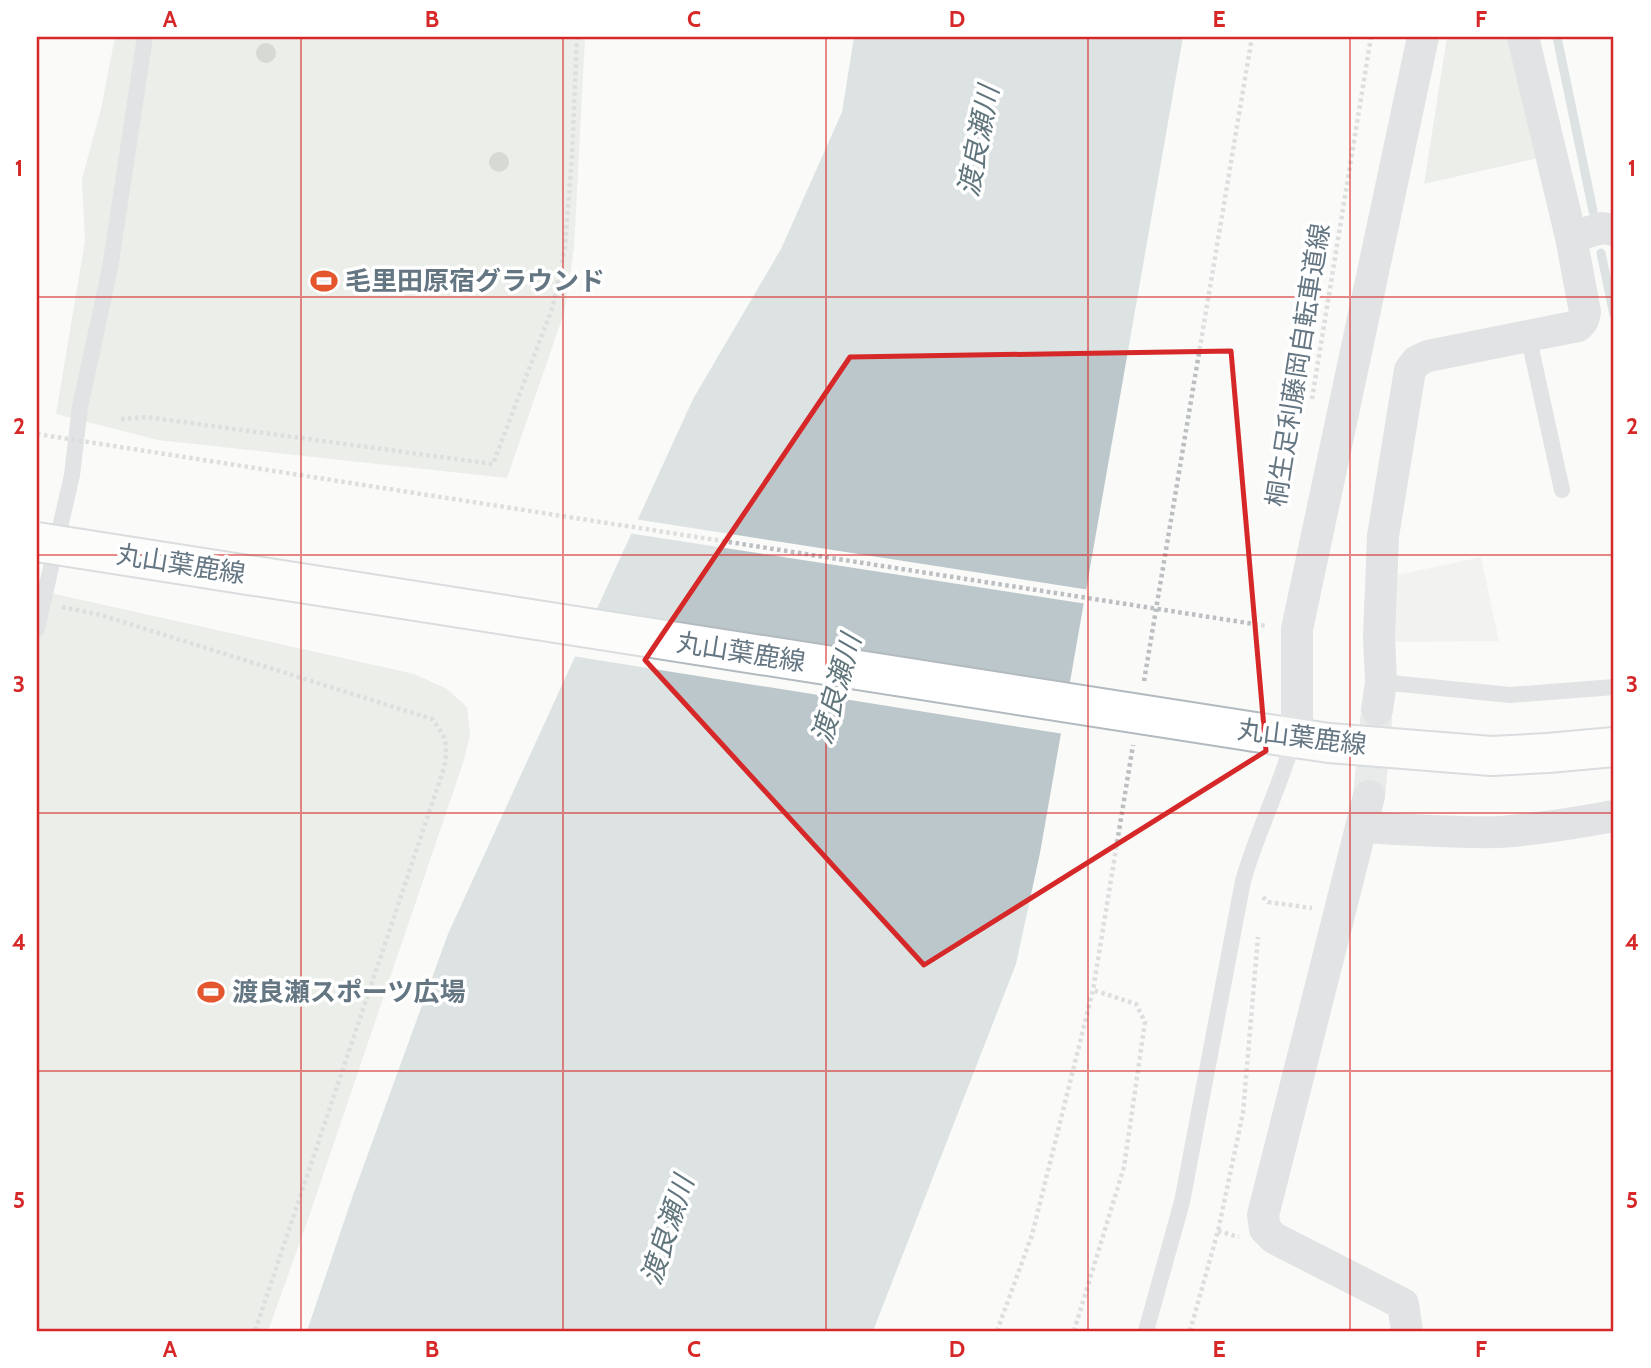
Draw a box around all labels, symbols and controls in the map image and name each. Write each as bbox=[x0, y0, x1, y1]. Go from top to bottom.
text: A bbox=[163, 5, 178, 33]
text: B bbox=[425, 5, 439, 33]
text: C bbox=[687, 5, 701, 33]
text: D bbox=[949, 5, 965, 33]
text: E bbox=[1212, 5, 1226, 33]
text: F bbox=[1475, 5, 1487, 33]
water label: 渡良瀬川 bbox=[951, 80, 1006, 199]
text: 1 bbox=[15, 154, 23, 182]
text: 1 bbox=[1628, 154, 1636, 182]
street label: 桐生足利藤岡自転車道線 bbox=[1260, 221, 1336, 509]
place label: 毛里田原宿グラウンド bbox=[345, 265, 605, 297]
sports icon: 毛里田原宿グラウンド bbox=[309, 266, 339, 296]
text: 2 bbox=[13, 412, 25, 440]
text: 2 bbox=[1626, 412, 1638, 440]
street label: 丸山葉鹿線 bbox=[114, 538, 248, 590]
street label: 丸山葉鹿線 bbox=[674, 626, 808, 678]
water label: 渡良瀬川 bbox=[804, 628, 869, 748]
text: 3 bbox=[13, 670, 25, 698]
text: 3 bbox=[1626, 670, 1638, 698]
street label: 丸山葉鹿線 bbox=[1236, 713, 1368, 761]
text: 4 bbox=[12, 928, 26, 956]
text: 4 bbox=[1625, 928, 1639, 956]
place label: 渡良瀬スポーツ広場 bbox=[232, 976, 465, 1008]
sports icon: 渡良瀬スポーツ広場 bbox=[196, 977, 226, 1007]
water label: 渡良瀬川 bbox=[634, 1169, 701, 1289]
text: 5 bbox=[13, 1186, 25, 1214]
text: 5 bbox=[1626, 1186, 1638, 1214]
text: A bbox=[163, 1335, 178, 1363]
text: B bbox=[425, 1335, 439, 1363]
text: C bbox=[687, 1335, 701, 1363]
text: D bbox=[949, 1335, 965, 1363]
text: E bbox=[1212, 1335, 1226, 1363]
text: F bbox=[1475, 1335, 1487, 1363]

